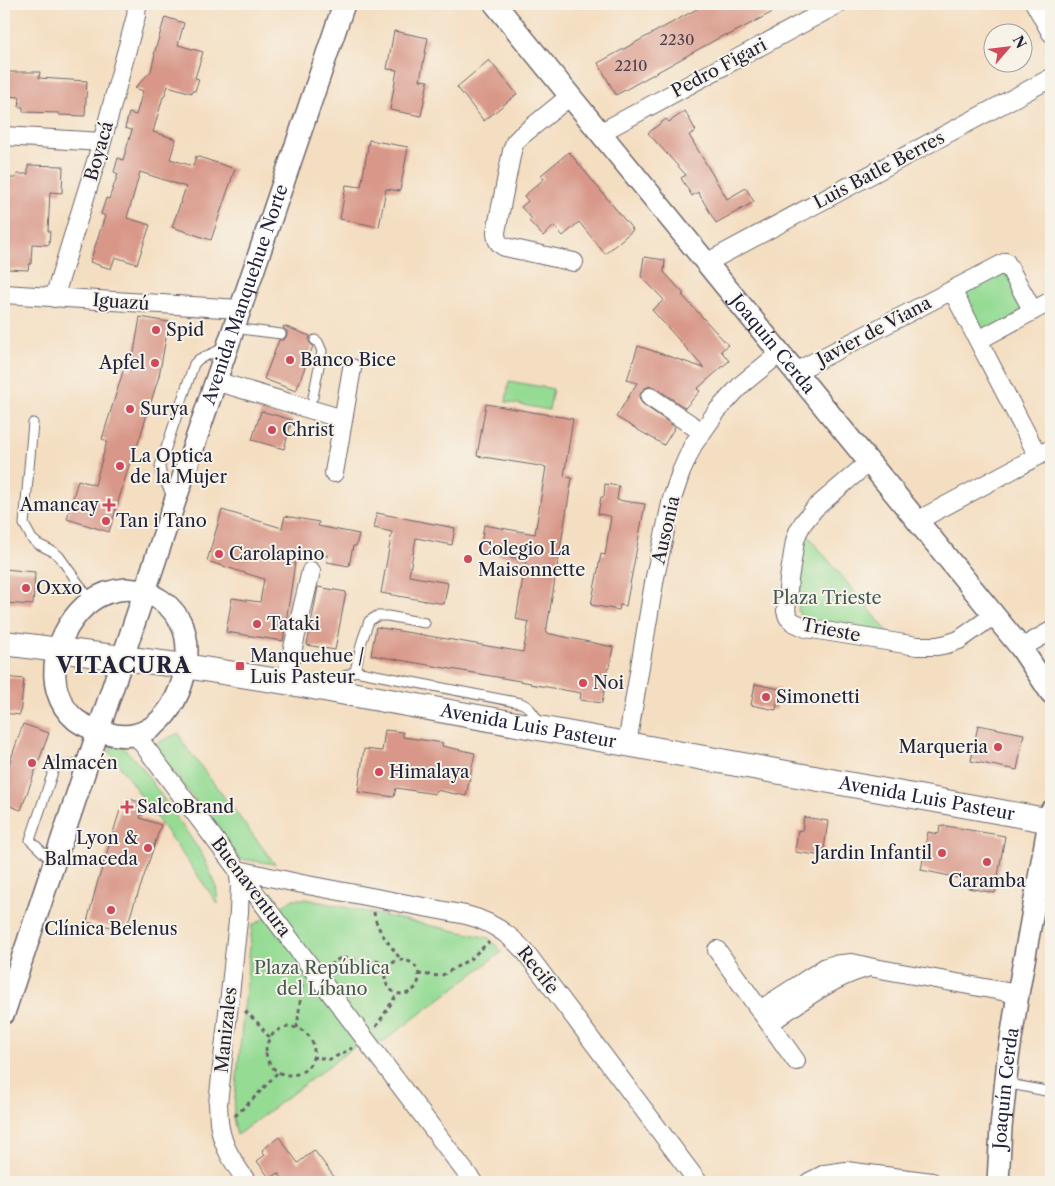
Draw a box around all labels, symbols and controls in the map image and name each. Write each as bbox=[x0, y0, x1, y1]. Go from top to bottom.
north arrow bbox=[982, 22, 1032, 72]
house number: 2230 bbox=[659, 30, 695, 49]
text: N bbox=[1009, 32, 1030, 51]
street label: Pedro Figari bbox=[668, 33, 771, 102]
house number: 2210 bbox=[614, 56, 648, 75]
street label: Boyacá bbox=[80, 118, 118, 183]
street label: Luis Batle Berres bbox=[810, 126, 948, 214]
street label: Avenida Manquehue Norte bbox=[197, 181, 293, 408]
street label: Joaquín Cerda bbox=[724, 287, 820, 399]
street label: Iguazú bbox=[92, 289, 150, 315]
street label: Javier de Viana bbox=[810, 291, 935, 372]
place label: Spid bbox=[166, 319, 204, 341]
marker: Spid bbox=[150, 324, 162, 336]
place label: Banco Bice bbox=[300, 349, 396, 371]
place label: Apfel bbox=[98, 352, 145, 374]
marker: Banco Bice bbox=[284, 354, 296, 366]
marker: Apfel bbox=[149, 357, 161, 369]
place label: Surya bbox=[140, 398, 189, 420]
marker: Surya bbox=[124, 403, 136, 415]
place label: Christ bbox=[282, 419, 335, 441]
marker: Christ bbox=[266, 424, 278, 436]
place label: La Optica de la Mujer bbox=[130, 445, 227, 488]
marker: La Optica de la Mujer bbox=[114, 460, 126, 472]
street label: Ausonia bbox=[647, 493, 685, 567]
place label: Amancay bbox=[19, 494, 100, 516]
marker: Amancay bbox=[103, 499, 115, 511]
place label: Tan i Tano bbox=[116, 510, 207, 532]
marker: Tan i Tano bbox=[100, 515, 112, 527]
place label: Colegio La Maisonnette bbox=[478, 538, 585, 581]
place label: Carolapino bbox=[229, 543, 324, 565]
marker: Carolapino bbox=[213, 548, 225, 560]
marker: Colegio La Maisonnette bbox=[462, 553, 474, 565]
place label: Oxxo bbox=[36, 577, 82, 599]
marker: Oxxo bbox=[20, 582, 32, 594]
park label: Plaza Trieste bbox=[772, 587, 882, 609]
place label: Tataki bbox=[267, 613, 321, 635]
street label: Trieste bbox=[800, 614, 862, 646]
marker: Tataki bbox=[251, 618, 263, 630]
place label: Manquehue / Luis Pasteur bbox=[250, 645, 365, 688]
district label: VITACURA bbox=[55, 652, 192, 679]
marker: Manquehue / Luis Pasteur bbox=[234, 660, 246, 672]
place label: Noi bbox=[593, 672, 624, 694]
marker: Noi bbox=[577, 677, 589, 689]
place label: Simonetti bbox=[776, 686, 860, 708]
marker: Simonetti bbox=[760, 691, 772, 703]
street label: Avenida Luis Pasteur bbox=[438, 699, 618, 753]
place label: Marqueria bbox=[899, 736, 988, 758]
marker: Marqueria bbox=[992, 741, 1004, 753]
place label: Almacén bbox=[41, 752, 118, 774]
marker: Almacén bbox=[26, 757, 38, 769]
place label: Himalaya bbox=[389, 761, 470, 783]
marker: Himalaya bbox=[373, 766, 385, 778]
street label: Avenida Luis Pasteur bbox=[836, 772, 1017, 825]
place label: SalcoBrand bbox=[137, 796, 234, 818]
marker: SalcoBrand bbox=[121, 801, 133, 813]
place label: Lyon & Balmaceda bbox=[44, 827, 139, 870]
street label: Buenaventura bbox=[206, 833, 296, 942]
marker: Lyon & Balmaceda bbox=[142, 842, 154, 854]
place label: Jardin Infantil bbox=[811, 842, 932, 864]
marker: Jardin Infantil bbox=[936, 847, 948, 859]
marker: Caramba bbox=[981, 856, 993, 868]
place label: Caramba bbox=[948, 870, 1026, 892]
marker: Clínica Belenus bbox=[105, 904, 117, 916]
place label: Clínica Belenus bbox=[44, 918, 178, 940]
street label: Recife bbox=[513, 942, 563, 998]
park label: Plaza República del Líbano bbox=[254, 957, 390, 1000]
street label: Manizales bbox=[211, 986, 241, 1074]
street label: Joaquín Cerda bbox=[989, 1026, 1024, 1153]

